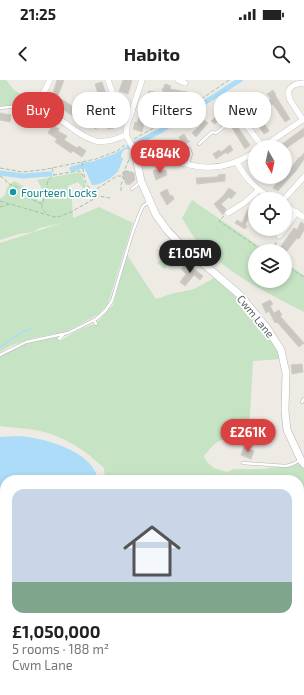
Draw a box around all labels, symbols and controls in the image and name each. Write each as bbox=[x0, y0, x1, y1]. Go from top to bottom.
text: 21:25 bbox=[20, 5, 56, 23]
icon: back bbox=[12, 43, 34, 65]
text: Habito bbox=[124, 43, 180, 65]
icon: search bbox=[270, 43, 292, 65]
chip: Buy bbox=[12, 92, 64, 128]
chip: Rent bbox=[72, 92, 130, 128]
chip: Filters bbox=[138, 92, 206, 128]
chip: New bbox=[214, 92, 271, 128]
pin: £484K bbox=[132, 140, 188, 174]
north arrow bbox=[248, 140, 292, 184]
map controls bbox=[248, 140, 292, 288]
text: £484K bbox=[140, 145, 180, 161]
place label: Fourteen Locks bbox=[21, 186, 97, 199]
marker: Fourteen Locks bbox=[8, 187, 18, 197]
button: locate bbox=[248, 192, 292, 236]
pin: £1.05M bbox=[157, 240, 223, 274]
button: layers bbox=[248, 244, 292, 288]
text: £1.05M bbox=[168, 245, 212, 261]
street label: Cwm Lane bbox=[235, 292, 277, 340]
pin: £261K bbox=[220, 419, 276, 453]
text: £261K bbox=[230, 424, 266, 440]
icon: home bbox=[116, 515, 188, 587]
text: £1,050,000 bbox=[12, 621, 101, 641]
text: 5 rooms · 188 m² bbox=[12, 641, 109, 657]
text: Cwm Lane bbox=[12, 657, 73, 673]

